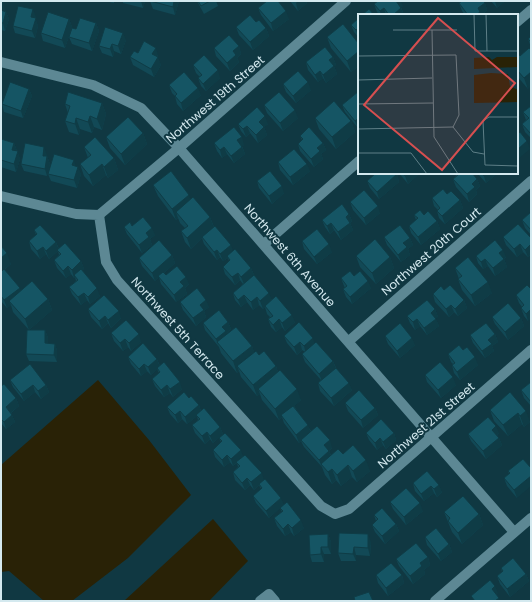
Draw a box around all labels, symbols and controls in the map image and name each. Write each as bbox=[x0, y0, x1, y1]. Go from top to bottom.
inset map bbox=[358, 14, 518, 174]
street label: Northwest 19th Street bbox=[162, 51, 268, 147]
street label: Northwest 6th Avenue bbox=[240, 200, 340, 310]
street label: Northwest 20th Court bbox=[378, 203, 484, 299]
street label: Northwest 5th Terrace bbox=[127, 273, 229, 383]
street label: Northwest 21st Street bbox=[374, 378, 478, 472]

